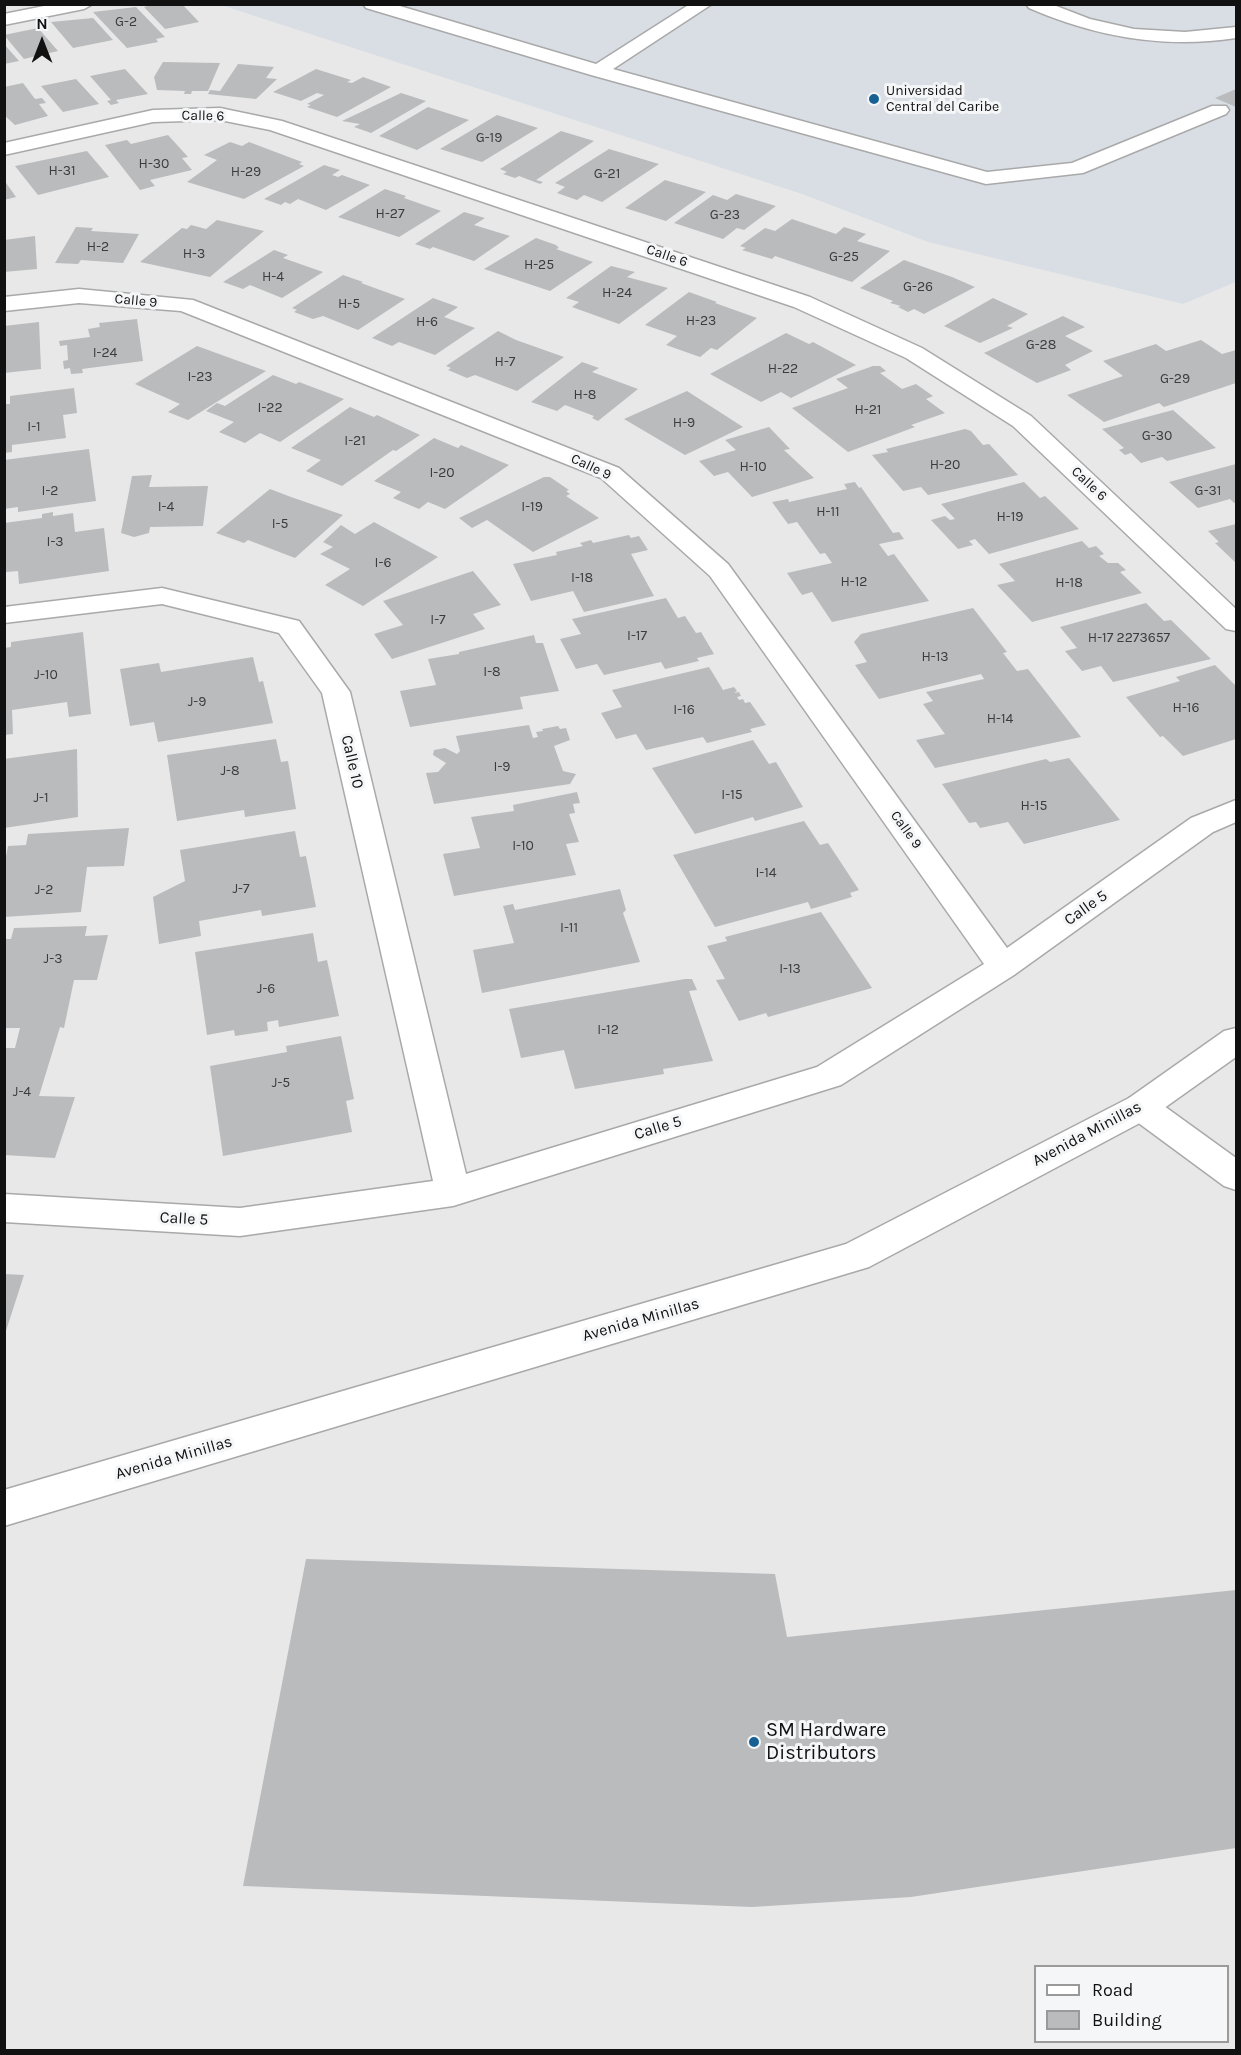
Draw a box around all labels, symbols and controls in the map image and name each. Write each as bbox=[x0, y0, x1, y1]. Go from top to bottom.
north arrow bbox=[12, 12, 72, 72]
text: N bbox=[36, 14, 48, 33]
house number: G-2 bbox=[115, 14, 137, 30]
place label: Universidad Central del Caribe bbox=[886, 83, 999, 116]
marker: Universidad Central del Caribe bbox=[867, 92, 881, 106]
street label: Calle 6 bbox=[182, 107, 224, 125]
house number: G-19 bbox=[476, 130, 502, 146]
house number: H-30 bbox=[139, 156, 169, 172]
house number: H-31 bbox=[48, 163, 76, 179]
house number: H-29 bbox=[231, 164, 261, 180]
house number: G-21 bbox=[594, 166, 620, 182]
house number: H-27 bbox=[376, 206, 404, 222]
house number: G-23 bbox=[710, 207, 740, 223]
house number: H-2 bbox=[87, 239, 109, 255]
street label: Calle 6 bbox=[644, 241, 690, 271]
house number: H-3 bbox=[183, 246, 205, 262]
house number: G-25 bbox=[829, 249, 859, 265]
house number: H-25 bbox=[524, 257, 554, 273]
house number: H-4 bbox=[262, 269, 284, 285]
house number: G-26 bbox=[903, 279, 933, 295]
house number: H-24 bbox=[602, 285, 632, 301]
street label: Calle 9 bbox=[114, 291, 158, 311]
house number: H-5 bbox=[338, 296, 360, 312]
house number: H-23 bbox=[686, 313, 716, 329]
house number: H-6 bbox=[416, 314, 438, 330]
house number: G-28 bbox=[1026, 337, 1056, 353]
house number: I-24 bbox=[93, 345, 117, 361]
house number: H-7 bbox=[495, 354, 515, 370]
house number: H-22 bbox=[768, 361, 798, 377]
house number: I-23 bbox=[187, 369, 213, 385]
house number: G-29 bbox=[1160, 371, 1190, 387]
house number: H-8 bbox=[574, 387, 596, 403]
house number: I-22 bbox=[257, 400, 283, 416]
house number: H-21 bbox=[855, 402, 881, 418]
house number: H-9 bbox=[673, 415, 695, 431]
house number: I-1 bbox=[27, 419, 41, 435]
house number: G-30 bbox=[1142, 428, 1172, 444]
house number: I-21 bbox=[344, 433, 366, 449]
street label: Calle 9 bbox=[568, 450, 614, 484]
house number: H-20 bbox=[930, 457, 960, 473]
house number: H-10 bbox=[739, 459, 767, 475]
street label: Calle 6 bbox=[1068, 463, 1110, 505]
house number: I-20 bbox=[429, 465, 455, 481]
house number: I-2 bbox=[42, 483, 58, 499]
house number: G-31 bbox=[1195, 483, 1221, 499]
house number: I-4 bbox=[158, 499, 174, 515]
house number: I-19 bbox=[521, 499, 543, 515]
house number: H-11 bbox=[816, 504, 840, 520]
house number: H-19 bbox=[997, 509, 1023, 525]
house number: I-5 bbox=[272, 516, 288, 532]
house number: I-3 bbox=[46, 534, 64, 550]
house number: I-6 bbox=[375, 555, 391, 571]
house number: I-18 bbox=[571, 570, 593, 586]
house number: H-12 bbox=[841, 574, 867, 590]
house number: H-18 bbox=[1055, 575, 1083, 591]
house number: I-7 bbox=[430, 612, 446, 628]
house number: I-17 bbox=[627, 628, 647, 644]
house number: H-17 2273657 bbox=[1088, 630, 1170, 646]
house number: H-13 bbox=[921, 649, 949, 665]
house number: I-8 bbox=[483, 664, 501, 680]
house number: J-10 bbox=[34, 667, 58, 683]
house number: J-9 bbox=[188, 694, 206, 710]
house number: H-16 bbox=[1173, 700, 1199, 716]
house number: I-16 bbox=[673, 702, 695, 718]
house number: H-14 bbox=[987, 711, 1013, 727]
street label: Calle 10 bbox=[337, 733, 367, 791]
house number: I-9 bbox=[494, 759, 510, 775]
house number: J-8 bbox=[220, 763, 240, 779]
house number: I-15 bbox=[721, 787, 743, 803]
house number: J-1 bbox=[33, 790, 49, 806]
house number: H-15 bbox=[1021, 798, 1047, 814]
street label: Calle 9 bbox=[887, 808, 925, 852]
house number: I-10 bbox=[512, 838, 534, 854]
house number: I-14 bbox=[755, 865, 777, 881]
house number: J-7 bbox=[232, 881, 250, 897]
house number: J-2 bbox=[35, 882, 53, 898]
street label: Calle 5 bbox=[1061, 886, 1111, 930]
house number: I-11 bbox=[560, 920, 578, 936]
house number: J-3 bbox=[44, 951, 62, 967]
house number: I-13 bbox=[779, 961, 801, 977]
house number: J-6 bbox=[257, 981, 275, 997]
house number: I-12 bbox=[597, 1022, 619, 1038]
house number: J-5 bbox=[272, 1075, 290, 1091]
house number: J-4 bbox=[13, 1084, 31, 1100]
street label: Avenida Minillas bbox=[1029, 1097, 1145, 1171]
street label: Calle 5 bbox=[632, 1112, 684, 1144]
street label: Calle 5 bbox=[159, 1208, 209, 1230]
street label: Avenida Minillas bbox=[580, 1294, 702, 1346]
street label: Avenida Minillas bbox=[113, 1432, 235, 1484]
place label: SM Hardware Distributors bbox=[766, 1718, 886, 1765]
marker: SM Hardware Distributors bbox=[747, 1735, 761, 1749]
legend bbox=[1034, 1965, 1229, 2043]
text: Road bbox=[1092, 1979, 1133, 2001]
text: Building bbox=[1092, 2009, 1162, 2031]

